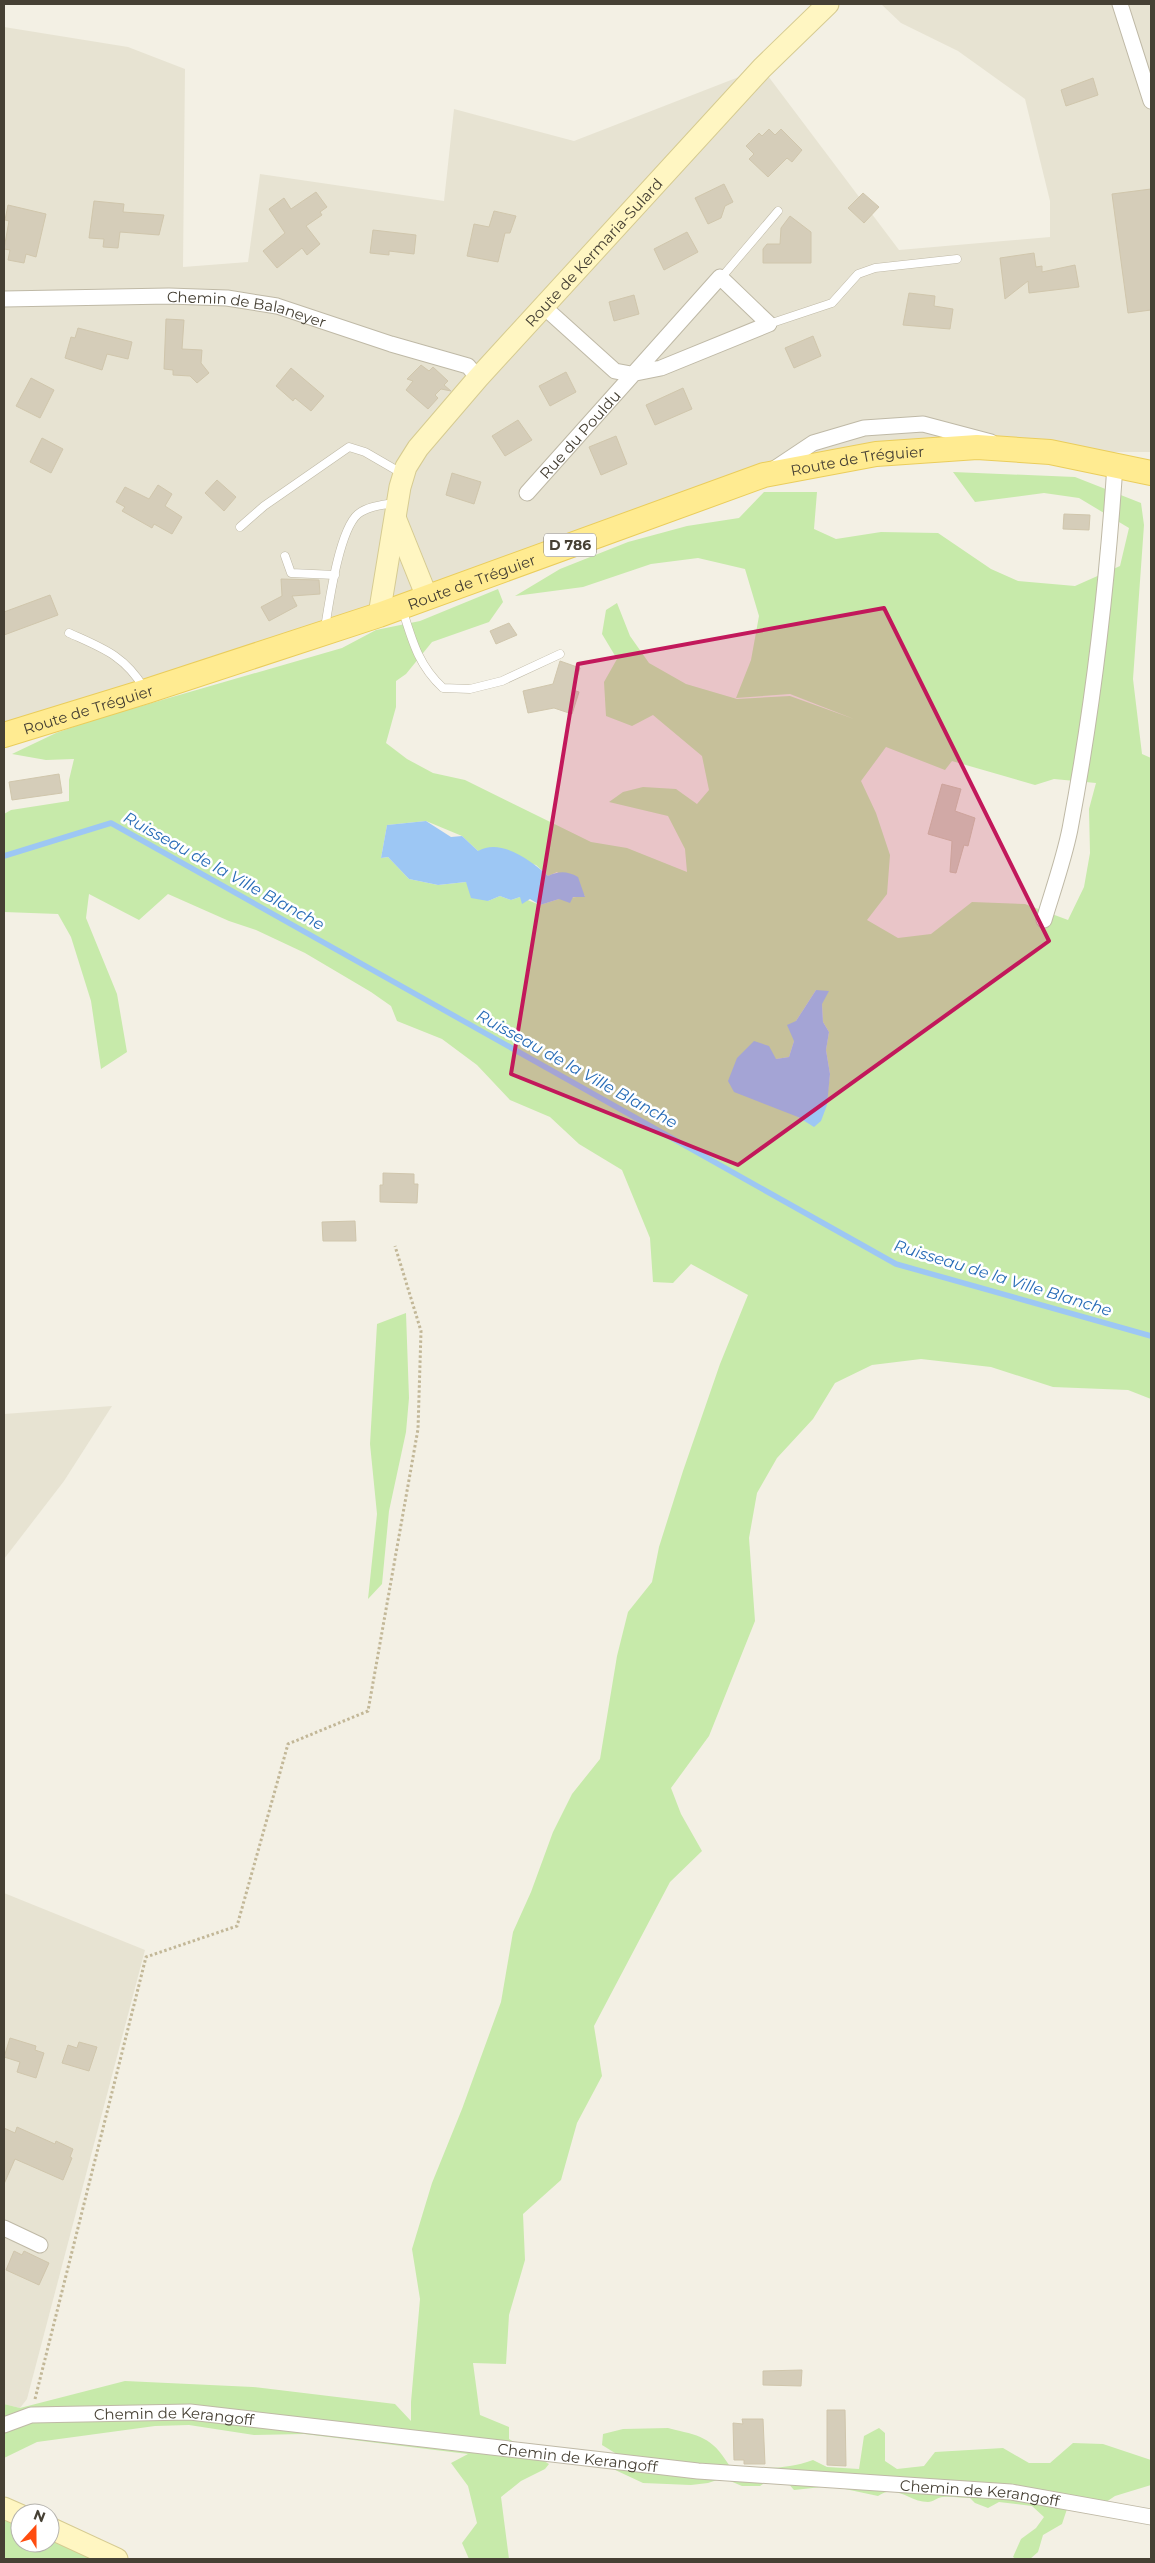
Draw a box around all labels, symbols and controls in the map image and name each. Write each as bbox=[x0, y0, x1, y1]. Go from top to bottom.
street label: Route de Kermaria-Sulard bbox=[520, 174, 666, 330]
street label: Chemin de Balaneyer bbox=[167, 286, 329, 331]
street label: Rue du Pouldu bbox=[535, 386, 624, 482]
street label: Route de Tréguier bbox=[789, 441, 925, 479]
road number: D 786 bbox=[544, 534, 596, 556]
street label: Route de Tréguier bbox=[405, 549, 538, 613]
street label: Route de Tréguier bbox=[21, 680, 156, 738]
water label: Ruisseau de la Ville Blanche bbox=[120, 808, 328, 934]
water label: Ruisseau de la Ville Blanche bbox=[473, 1006, 681, 1132]
water label: Ruisseau de la Ville Blanche bbox=[892, 1236, 1114, 1320]
street label: Chemin de Kerangoff bbox=[94, 2402, 256, 2429]
street label: Chemin de Kerangoff bbox=[497, 2438, 659, 2476]
street label: Chemin de Kerangoff bbox=[899, 2475, 1062, 2510]
north arrow bbox=[10, 2503, 60, 2553]
text: N bbox=[31, 2505, 48, 2526]

